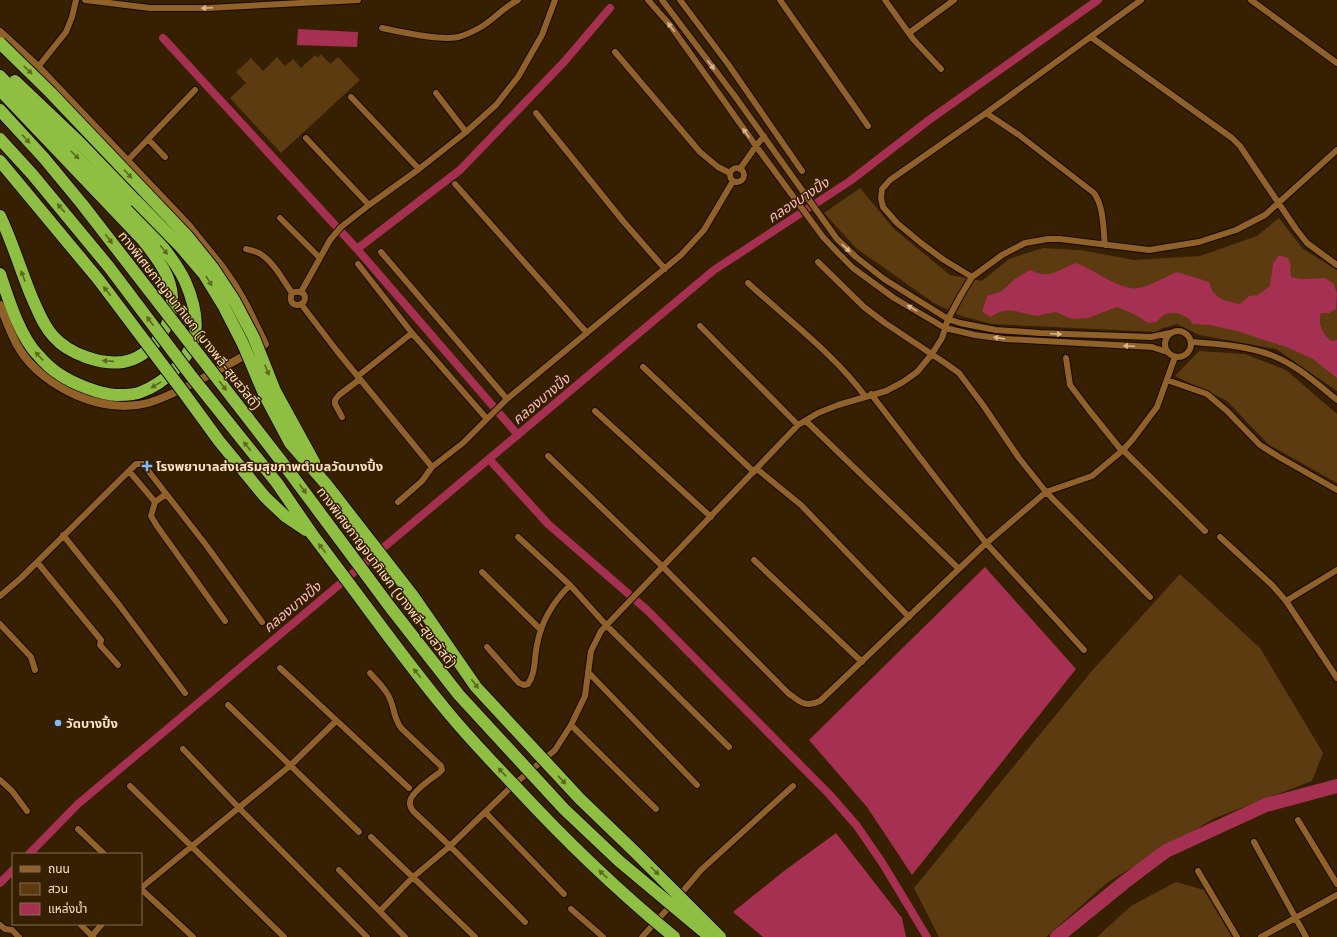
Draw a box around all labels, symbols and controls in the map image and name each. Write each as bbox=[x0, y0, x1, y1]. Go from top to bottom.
one-way arrow bbox=[200, 5, 213, 11]
one-way arrow bbox=[667, 22, 675, 33]
one-way arrow bbox=[707, 59, 715, 70]
one-way arrow bbox=[23, 66, 33, 75]
one-way arrow bbox=[742, 128, 750, 138]
one-way arrow bbox=[21, 134, 31, 144]
one-way arrow bbox=[70, 150, 80, 160]
one-way arrow bbox=[123, 169, 133, 179]
water label: คลองบางปิ้ง bbox=[764, 172, 833, 227]
one-way arrow bbox=[57, 203, 66, 213]
street label: ทางพิเศษกาญจนาภิเษก (บางพลี-สุขสวัสดิ์) bbox=[115, 228, 265, 413]
one-way arrow bbox=[105, 234, 113, 245]
one-way arrow bbox=[841, 243, 851, 253]
one-way arrow bbox=[160, 244, 168, 255]
one-way arrow bbox=[20, 269, 26, 281]
one-way arrow bbox=[205, 275, 212, 287]
one-way arrow bbox=[103, 286, 112, 297]
one-way arrow bbox=[906, 305, 918, 312]
one-way arrow bbox=[146, 316, 155, 327]
one-way arrow bbox=[1050, 330, 1062, 337]
one-way arrow bbox=[993, 335, 1005, 342]
one-way arrow bbox=[1123, 343, 1135, 350]
one-way arrow bbox=[35, 351, 44, 361]
one-way arrow bbox=[102, 358, 114, 365]
one-way arrow bbox=[264, 364, 270, 376]
water label: คลองบางปิ้ง bbox=[508, 369, 575, 428]
one-way arrow bbox=[219, 380, 228, 391]
one-way arrow bbox=[150, 381, 162, 388]
one-way arrow bbox=[243, 441, 252, 452]
place label: โรงพยาบาลส่งเสริมสุขภาพตำบลวัดบางปิ้ง bbox=[156, 458, 383, 475]
marker: โรงพยาบาลส่งเสริมสุขภาพตำบลวัดบางปิ้ง bbox=[141, 460, 153, 472]
one-way arrow bbox=[298, 483, 307, 494]
street label: ทางพิเศษกาญจนาภิเษก (บางพลี-สุขสวัสดิ์) bbox=[313, 484, 460, 671]
one-way arrow bbox=[318, 542, 327, 553]
water label: คลองบางปิ้ง bbox=[259, 577, 326, 636]
one-way arrow bbox=[414, 668, 422, 678]
one-way arrow bbox=[470, 679, 478, 689]
place label: วัดบางปิ้ง bbox=[66, 715, 118, 732]
marker: วัดบางปิ้ง bbox=[53, 718, 63, 728]
one-way arrow bbox=[497, 767, 506, 777]
one-way arrow bbox=[557, 775, 567, 785]
legend bbox=[12, 853, 142, 925]
text: ถนน bbox=[48, 861, 70, 877]
one-way arrow bbox=[650, 866, 660, 876]
one-way arrow bbox=[598, 869, 608, 879]
text: สวน bbox=[48, 881, 68, 897]
text: แหล่งน้ำ bbox=[48, 900, 87, 917]

